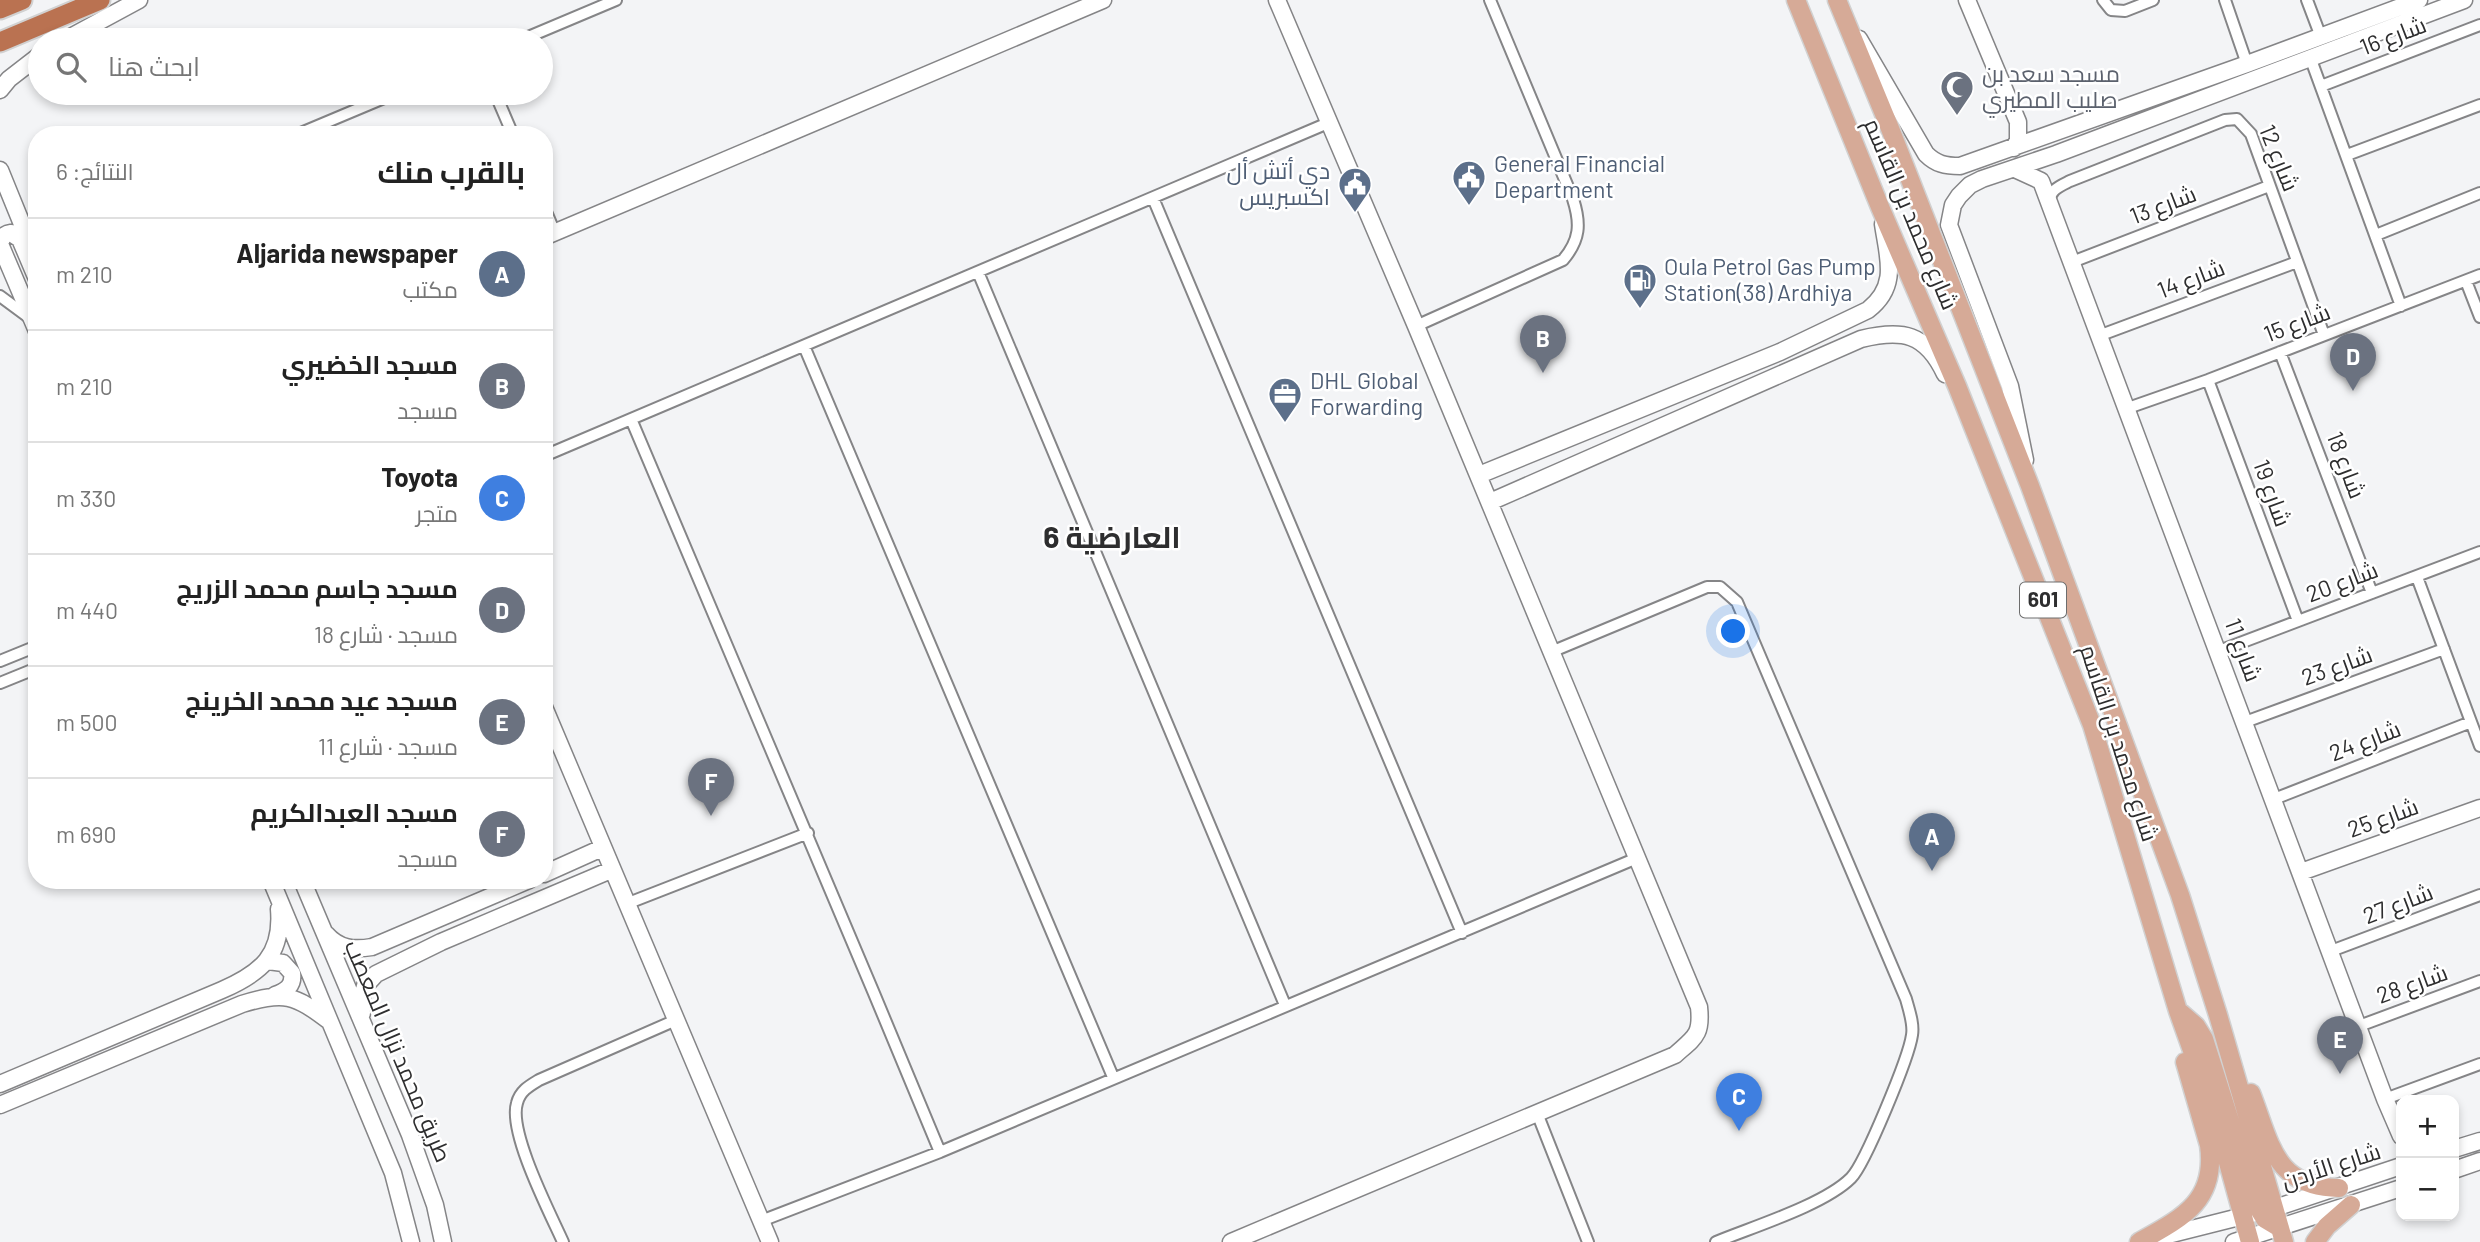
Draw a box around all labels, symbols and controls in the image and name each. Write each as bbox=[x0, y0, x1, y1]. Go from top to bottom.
street label: شارع 16 bbox=[2355, 10, 2431, 63]
search box bbox=[28, 28, 553, 105]
icon: search bbox=[52, 48, 90, 86]
text: ابحث هنا bbox=[108, 50, 200, 81]
place label: مسجد سعد بن صليب المطيري bbox=[1982, 59, 2120, 118]
mosque icon: مسجد سعد بن صليب المطيري bbox=[1938, 68, 1976, 117]
street label: شارع محمد بن القاسم bbox=[1856, 114, 1965, 315]
street label: شارع 12 bbox=[2251, 120, 2306, 196]
place label: General Financial Department bbox=[1494, 149, 1665, 203]
text: بالقرب منك bbox=[377, 153, 525, 189]
place label: دي أتش أل اكسبريس bbox=[1227, 156, 1330, 211]
text: النتائج: 6 bbox=[56, 157, 134, 185]
public building icon: General Financial Department bbox=[1450, 158, 1488, 207]
public building icon: دي أتش أل اكسبريس bbox=[1336, 165, 1374, 214]
street label: شارع 13 bbox=[2125, 179, 2201, 232]
text: Aljarida newspaper bbox=[236, 237, 458, 268]
place label: Oula Petrol Gas Pump Station(38) Ardhiya bbox=[1664, 252, 1876, 306]
street label: شارع 14 bbox=[2153, 252, 2229, 306]
text: 210 m bbox=[56, 260, 113, 288]
text: A bbox=[494, 260, 510, 288]
fuel station icon: Oula Petrol Gas Pump Station(38) Ardhiya bbox=[1621, 261, 1659, 310]
text: مكتب bbox=[403, 275, 458, 303]
street label: شارع 15 bbox=[2259, 297, 2335, 350]
pin: B bbox=[1520, 315, 1566, 373]
pin: D bbox=[2330, 333, 2376, 391]
text: مسجد الخضيري bbox=[281, 348, 458, 379]
place label: DHL Global Forwarding bbox=[1310, 366, 1423, 420]
text: 210 m bbox=[56, 372, 113, 400]
text: B bbox=[495, 372, 509, 400]
office icon: DHL Global Forwarding bbox=[1266, 375, 1304, 424]
text: مسجد bbox=[397, 396, 458, 424]
street label: شارع 18 bbox=[2319, 427, 2372, 503]
street label: شارع 19 bbox=[2245, 455, 2298, 531]
text: Toyota bbox=[381, 461, 458, 492]
text: 330 m bbox=[56, 484, 116, 512]
text: C bbox=[495, 484, 509, 512]
text: متجر bbox=[416, 499, 458, 527]
district label: العارضية 6 bbox=[1043, 518, 1181, 555]
street label: شارع 20 bbox=[2302, 555, 2383, 610]
text: مسجد جاسم محمد الزريج bbox=[176, 572, 458, 603]
road number: 601 bbox=[2020, 582, 2066, 618]
text: 440 m bbox=[56, 596, 118, 624]
text: D bbox=[495, 596, 509, 624]
your location bbox=[1716, 614, 1750, 648]
street label: شارع 11 bbox=[2217, 614, 2268, 686]
text: مسجد · شارع 18 bbox=[314, 620, 458, 648]
street label: شارع 23 bbox=[2297, 639, 2377, 694]
street label: شارع محمد بن القاسم bbox=[2072, 641, 2165, 846]
text: مسجد عيد محمد الخرينج bbox=[185, 684, 458, 715]
text: 500 m bbox=[56, 708, 117, 736]
text: E bbox=[495, 708, 509, 736]
street label: شارع 24 bbox=[2325, 714, 2405, 769]
text: مسجد · شارع 11 bbox=[318, 732, 458, 760]
pin: F bbox=[688, 758, 734, 816]
street label: شارع 25 bbox=[2343, 791, 2423, 846]
text: مسجد العبدالكريم bbox=[250, 796, 458, 827]
pin: A bbox=[1909, 813, 1955, 871]
text: 690 m bbox=[56, 820, 116, 848]
text: F bbox=[496, 820, 508, 848]
text: مسجد bbox=[397, 844, 458, 872]
street label: شارع 27 bbox=[2359, 877, 2438, 932]
street label: طريق محمد نزال المعصب bbox=[339, 935, 458, 1166]
street label: شارع 28 bbox=[2372, 957, 2452, 1012]
pin: E bbox=[2317, 1016, 2363, 1074]
pin: C bbox=[1716, 1073, 1762, 1131]
map controls bbox=[2396, 1095, 2459, 1221]
button: + bbox=[2396, 1095, 2459, 1158]
street label: شارع الأردن bbox=[2278, 1136, 2385, 1197]
button: − bbox=[2396, 1158, 2459, 1221]

